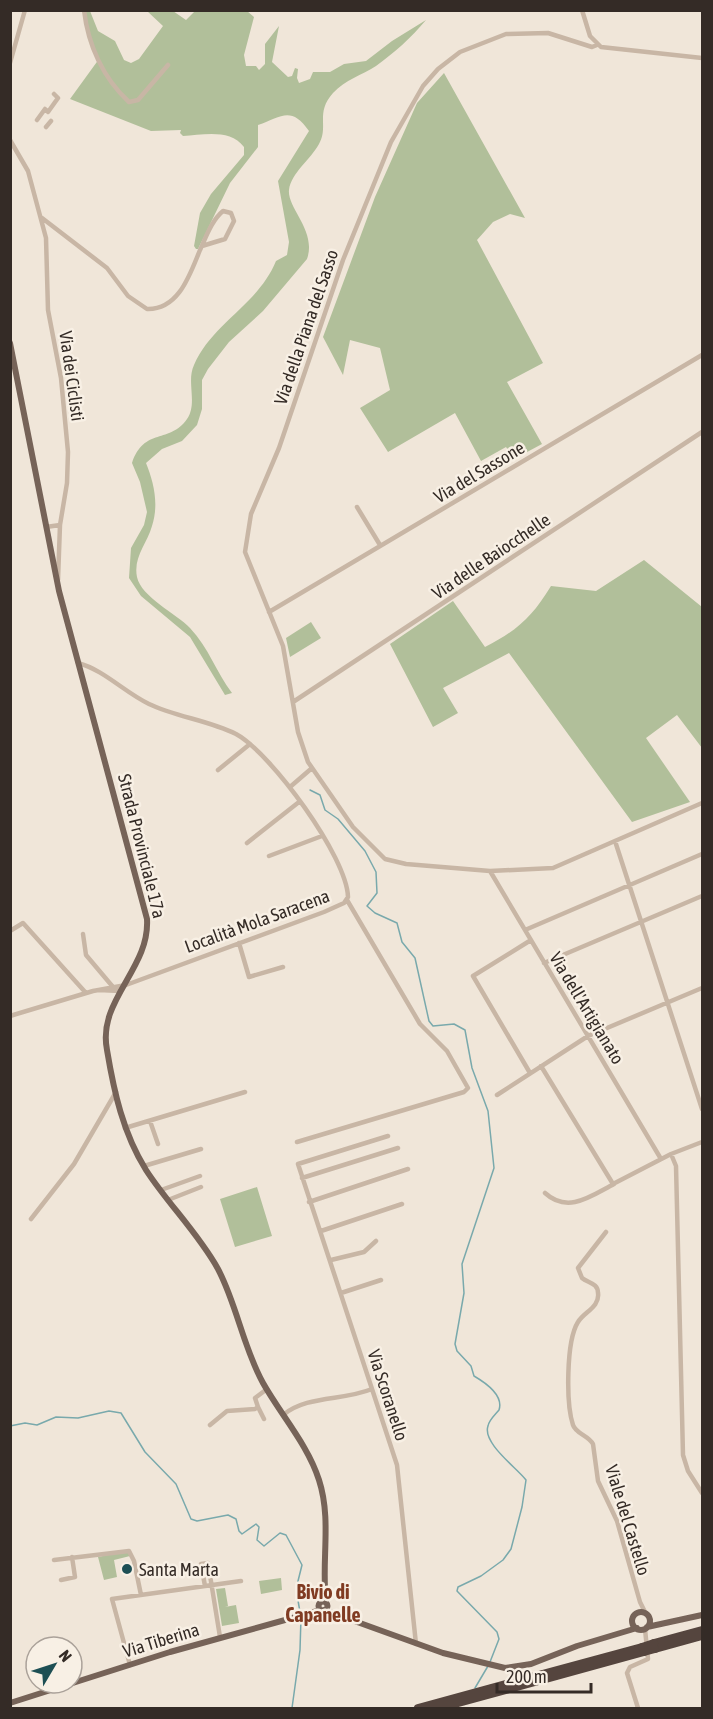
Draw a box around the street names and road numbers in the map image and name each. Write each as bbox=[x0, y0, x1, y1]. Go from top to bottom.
street label: Via della Piana del Sasso bbox=[270, 247, 342, 407]
street label: Via dei Ciclisti bbox=[55, 330, 89, 422]
street label: Via del Sassone bbox=[430, 437, 528, 507]
street label: Via delle Baiocchelle bbox=[428, 509, 554, 603]
street label: Strada Provinciale 17a bbox=[114, 772, 170, 920]
street label: Località Mola Saracena bbox=[182, 885, 332, 957]
street label: Via dell'Artigianato bbox=[545, 948, 629, 1068]
street label: Via Scoranello bbox=[363, 1347, 413, 1443]
street label: Viale del Castello bbox=[601, 1462, 655, 1578]
street label: Via Tiberina bbox=[120, 1618, 202, 1662]

